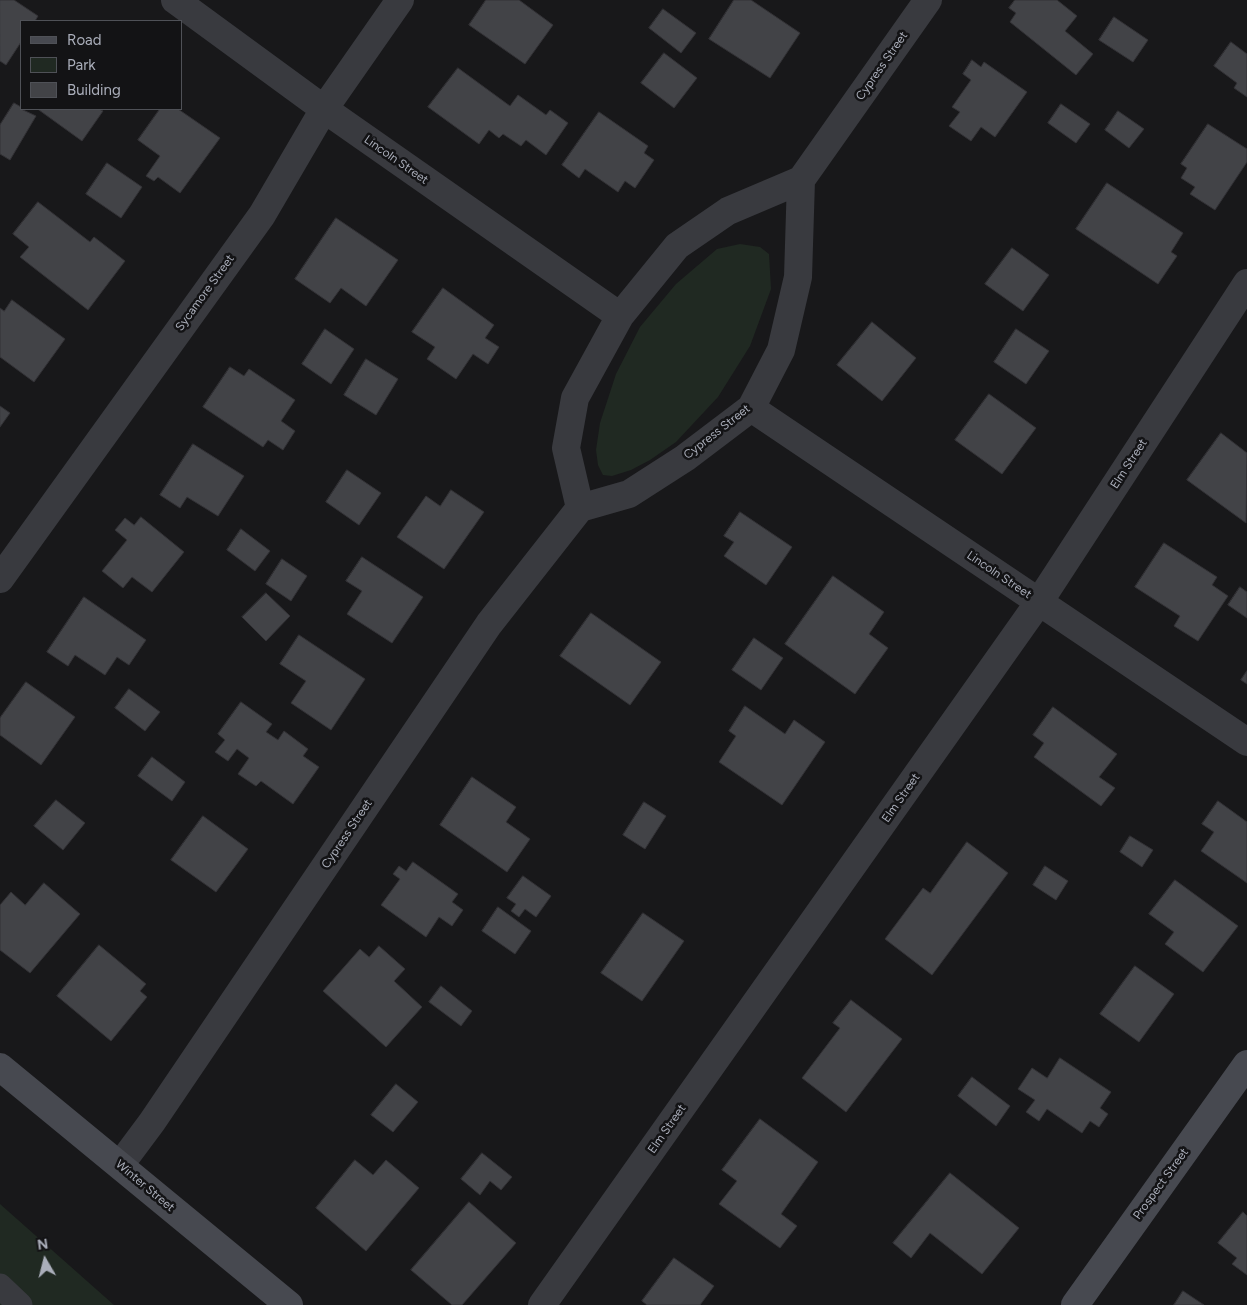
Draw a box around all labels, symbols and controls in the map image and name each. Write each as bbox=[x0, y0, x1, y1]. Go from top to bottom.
legend bbox=[20, 20, 182, 110]
street label: Cypress Street bbox=[853, 29, 911, 103]
text: Road bbox=[67, 31, 102, 49]
text: Park bbox=[67, 56, 96, 74]
text: Building bbox=[67, 81, 121, 99]
street label: Lincoln Street bbox=[361, 133, 431, 187]
street label: Sycamore Street bbox=[173, 252, 237, 334]
street label: Cypress Street bbox=[681, 402, 753, 462]
street label: Elm Street bbox=[1108, 436, 1150, 492]
street label: Lincoln Street bbox=[964, 548, 1034, 602]
street label: Elm Street bbox=[879, 771, 923, 825]
street label: Cypress Street bbox=[319, 797, 375, 871]
street label: Elm Street bbox=[645, 1102, 689, 1156]
street label: Prospect Street bbox=[1130, 1145, 1192, 1223]
street label: Winter Street bbox=[113, 1157, 177, 1215]
north arrow bbox=[20, 1235, 70, 1285]
text: N bbox=[36, 1235, 49, 1254]

